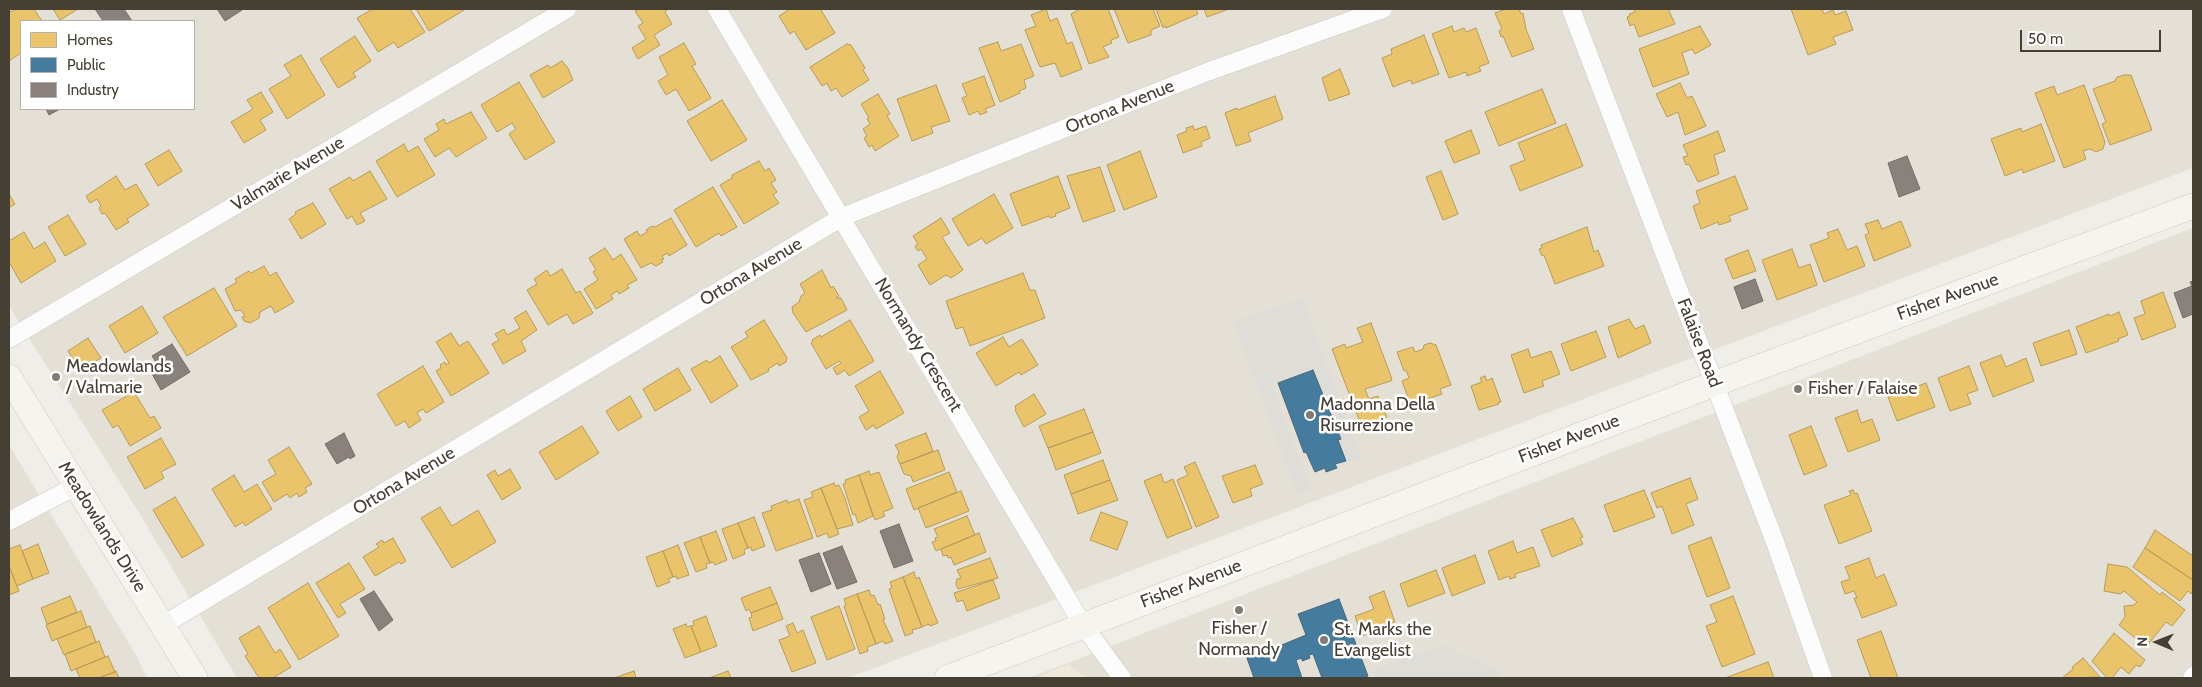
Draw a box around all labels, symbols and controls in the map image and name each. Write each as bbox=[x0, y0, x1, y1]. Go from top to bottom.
legend bbox=[20, 20, 195, 110]
scale bar bbox=[2022, 20, 2163, 52]
text: 50 m bbox=[2028, 30, 2063, 48]
text: Homes bbox=[67, 31, 113, 49]
text: Public bbox=[67, 56, 105, 74]
street label: Ortona Avenue bbox=[1063, 75, 1177, 139]
text: Industry bbox=[67, 81, 119, 99]
street label: Valmarie Avenue bbox=[228, 132, 348, 216]
street label: Ortona Avenue bbox=[696, 233, 806, 311]
street label: Fisher Avenue bbox=[1894, 269, 2002, 325]
street label: Normandy Crescent bbox=[870, 274, 966, 416]
street label: Falaise Road bbox=[1672, 295, 1726, 391]
place label: Meadowlands / Valmarie bbox=[66, 356, 171, 398]
marker: Meadowlands / Valmarie bbox=[50, 371, 62, 383]
place label: Fisher / Falaise bbox=[1808, 378, 1918, 400]
marker: Fisher / Falaise bbox=[1792, 383, 1804, 395]
place label: Madonna Della Risurrezione bbox=[1320, 394, 1435, 436]
marker: Madonna Della Risurrezione bbox=[1304, 409, 1316, 421]
street label: Fisher Avenue bbox=[1515, 410, 1623, 468]
street label: Ortona Avenue bbox=[349, 442, 459, 520]
street label: Meadowlands Drive bbox=[53, 458, 151, 596]
street label: Fisher Avenue bbox=[1137, 555, 1245, 613]
marker: Fisher / Normandy bbox=[1233, 604, 1245, 616]
north arrow bbox=[2132, 617, 2182, 667]
place label: Fisher / Normandy bbox=[1198, 618, 1280, 660]
place label: St. Marks the Evangelist bbox=[1334, 619, 1432, 662]
marker: St. Marks the Evangelist bbox=[1318, 634, 1330, 646]
text: N bbox=[2133, 637, 2151, 647]

